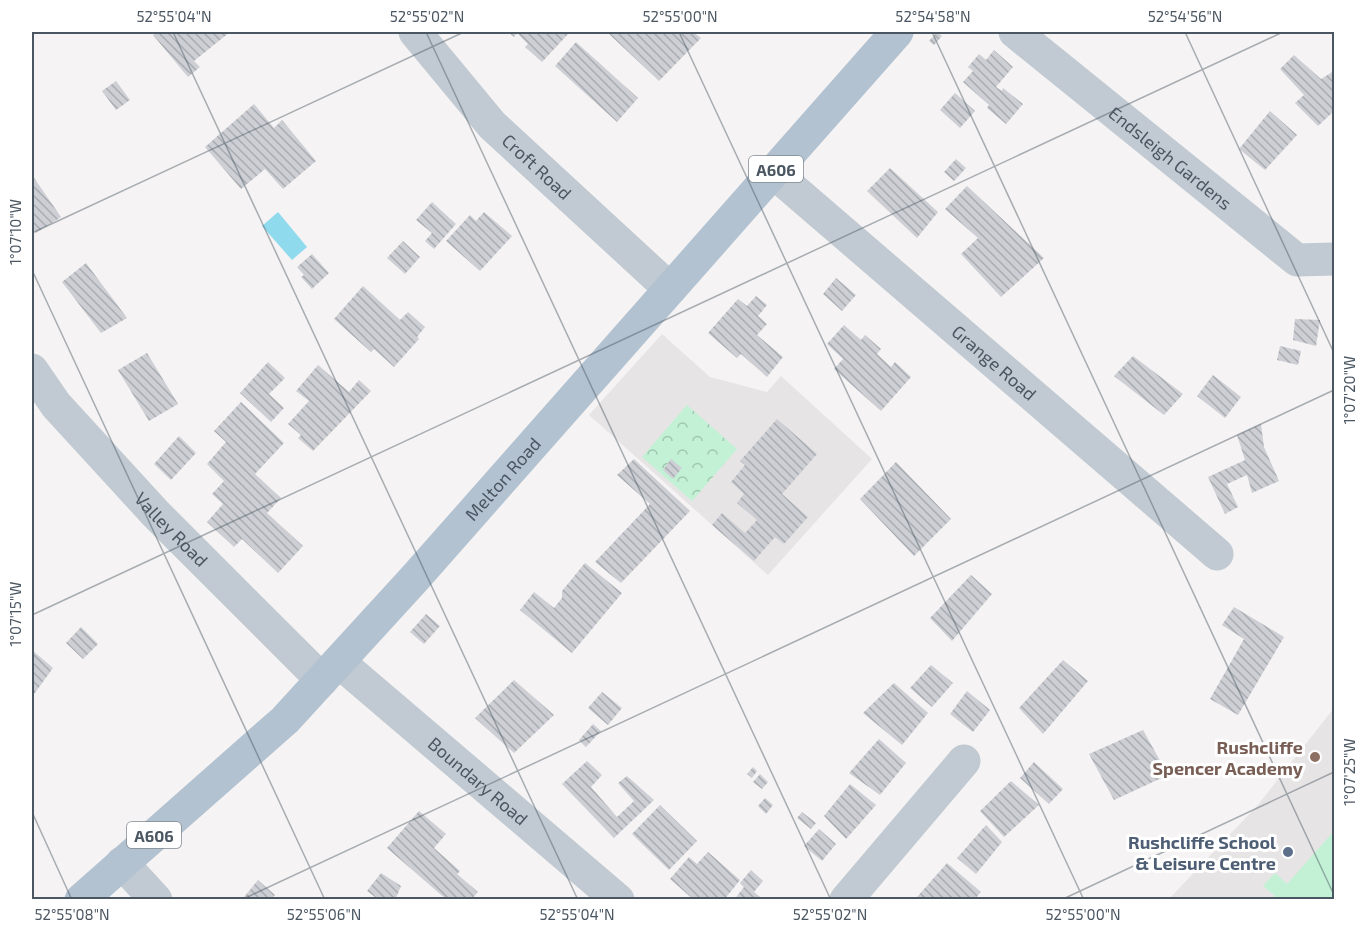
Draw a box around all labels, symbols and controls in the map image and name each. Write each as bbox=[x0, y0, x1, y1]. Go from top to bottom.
text: 52°55'04"N bbox=[136, 7, 212, 25]
text: 52°55'02"N bbox=[390, 7, 464, 25]
text: 52°55'00"N bbox=[642, 7, 718, 25]
text: 52°54'58"N bbox=[895, 7, 971, 25]
text: 52°54'56"N bbox=[1148, 7, 1222, 25]
street label: Endsleigh Gardens bbox=[1105, 101, 1237, 214]
street label: Croft Road bbox=[498, 129, 576, 204]
road number: A606 bbox=[749, 156, 803, 182]
text: 1°07'10"W bbox=[6, 199, 24, 265]
street label: Grange Road bbox=[948, 320, 1041, 405]
text: 1°07'20"W bbox=[1340, 356, 1358, 424]
street label: Melton Road bbox=[460, 433, 545, 525]
street label: Valley Road bbox=[130, 487, 213, 571]
text: 1°07'15"W bbox=[6, 582, 24, 646]
street label: Boundary Road bbox=[424, 732, 533, 829]
place label: Rushcliffe Spencer Academy bbox=[1153, 736, 1304, 779]
text: 1°07'25"W bbox=[1340, 738, 1358, 806]
marker: Rushcliffe Spencer Academy bbox=[1308, 750, 1322, 764]
road number: A606 bbox=[127, 822, 181, 848]
place label: Rushcliffe School & Leisure Centre bbox=[1128, 831, 1276, 874]
marker: Rushcliffe School & Leisure Centre bbox=[1281, 845, 1295, 859]
text: 52°55'08"N bbox=[34, 905, 110, 923]
text: 52°55'06"N bbox=[287, 905, 361, 923]
text: 52°55'04"N bbox=[539, 905, 615, 923]
text: 52°55'02"N bbox=[793, 905, 867, 923]
text: 52°55'00"N bbox=[1045, 905, 1121, 923]

